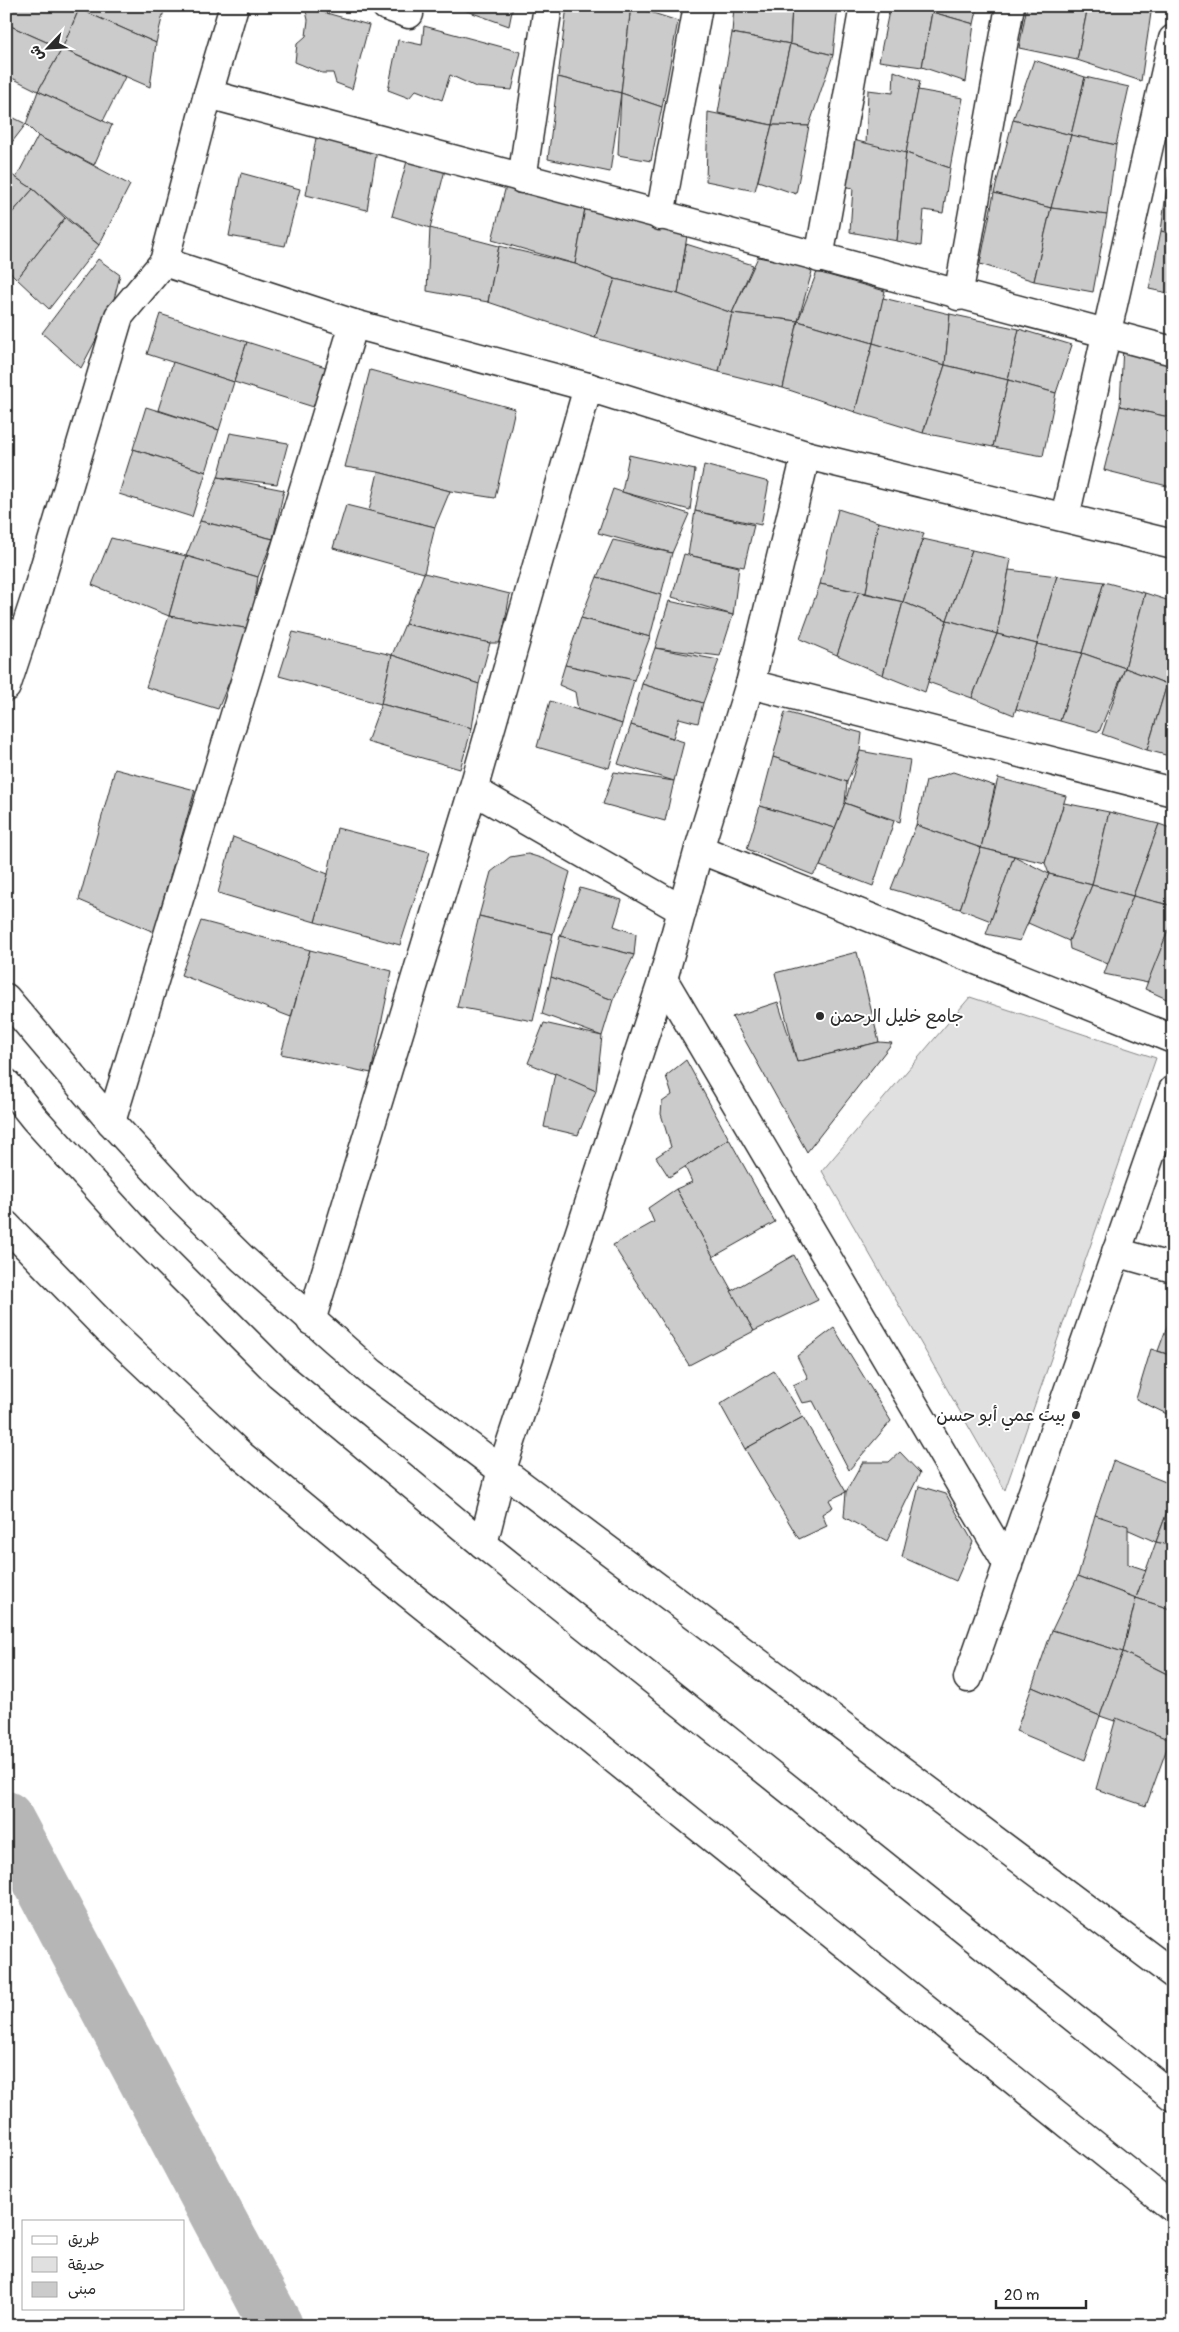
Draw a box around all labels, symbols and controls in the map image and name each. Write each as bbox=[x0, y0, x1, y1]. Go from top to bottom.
north arrow bbox=[22, 22, 72, 72]
text: ش bbox=[26, 43, 48, 64]
place label: جامع خليل الرحمن bbox=[830, 1005, 964, 1029]
marker: جامع خليل الرحمن bbox=[814, 1010, 826, 1022]
place label: بيت عمي أبو حسن bbox=[936, 1404, 1066, 1431]
marker: بيت عمي أبو حسن bbox=[1070, 1409, 1082, 1421]
legend bbox=[22, 2220, 185, 2310]
text: طريق bbox=[68, 2230, 100, 2249]
text: حديقة bbox=[68, 2256, 105, 2275]
scale bar bbox=[996, 2277, 1086, 2309]
text: مبنى bbox=[68, 2280, 96, 2299]
text: 20 m bbox=[1004, 2286, 1039, 2305]

